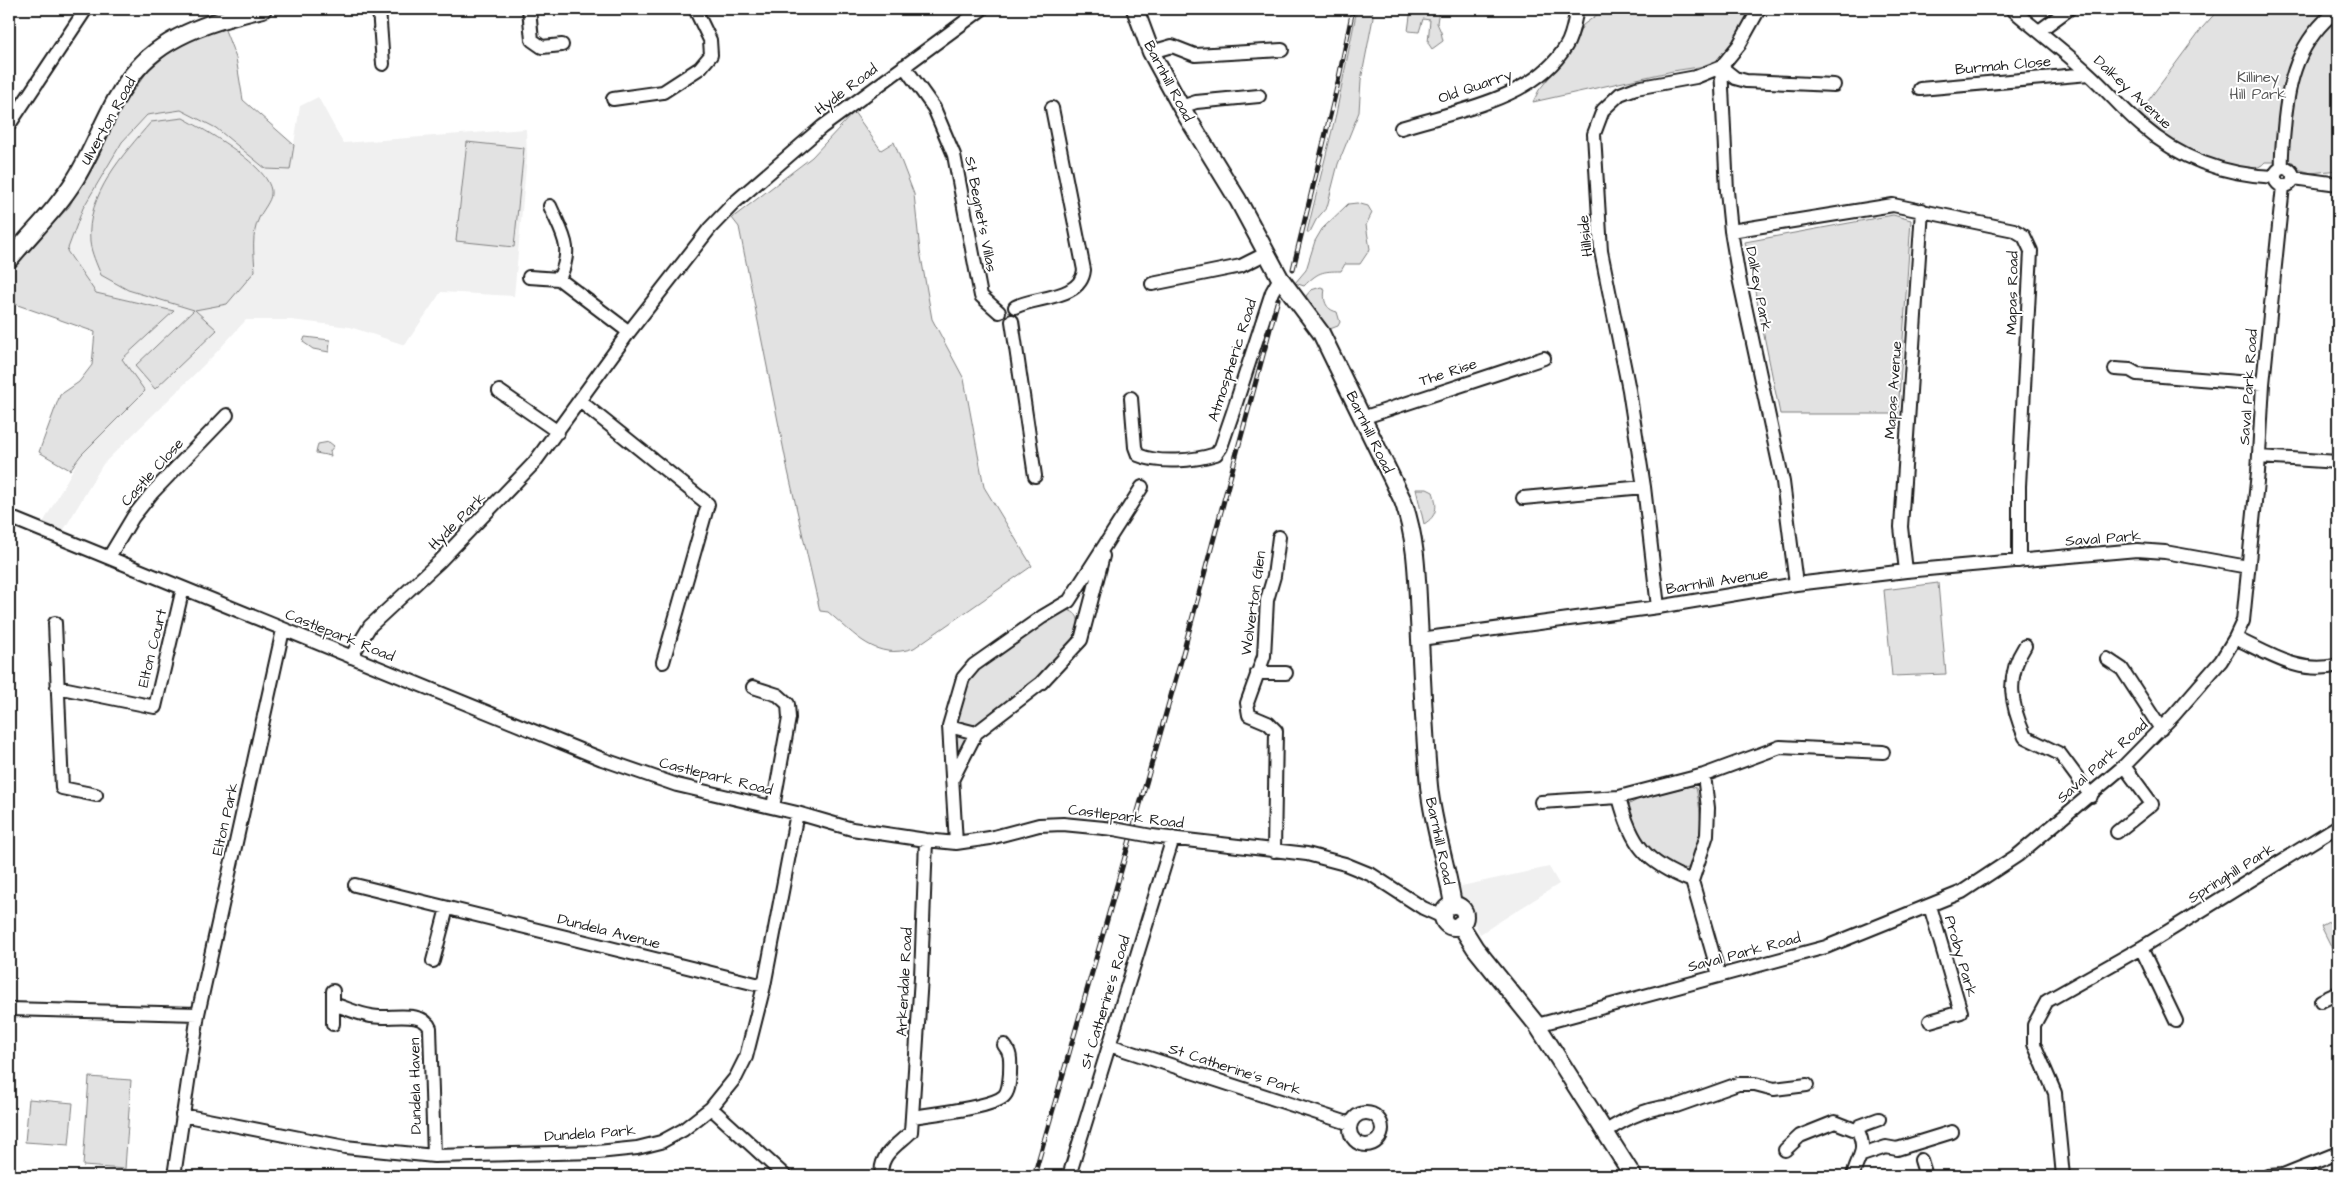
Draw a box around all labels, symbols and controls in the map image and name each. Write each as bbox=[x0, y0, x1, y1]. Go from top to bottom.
street label: Barnhill Road bbox=[1138, 37, 1199, 126]
street label: Burmah Close bbox=[1954, 51, 2052, 80]
street label: Dalkey Avenue bbox=[2088, 51, 2176, 135]
street label: Hyde Road bbox=[811, 59, 883, 121]
street label: Old Quarry bbox=[1435, 64, 1515, 110]
park label: Killiney Hill Park bbox=[2230, 67, 2286, 105]
street label: Ulverton Road bbox=[76, 73, 141, 169]
street label: St Begnet's Villas bbox=[958, 154, 1002, 274]
street label: Hillside bbox=[1573, 214, 1598, 258]
street label: Dalkey Park bbox=[1739, 245, 1777, 333]
street label: Mapas Road bbox=[2001, 251, 2024, 335]
street label: Atmospheric Road bbox=[1203, 296, 1262, 424]
street label: Saval Park Road bbox=[2234, 328, 2263, 446]
street label: Mapas Avenue bbox=[1880, 340, 1907, 440]
street label: The Rise bbox=[1417, 353, 1480, 392]
street label: Barnhill Road bbox=[1341, 388, 1399, 477]
street label: Castle Close bbox=[116, 434, 189, 511]
street label: Hyde Park bbox=[424, 488, 492, 556]
street label: Saval Park bbox=[2065, 525, 2142, 552]
street label: Wolverton Glen bbox=[1236, 549, 1271, 657]
street label: Barnhill Avenue bbox=[1664, 563, 1770, 600]
street label: Castlepark Road bbox=[282, 604, 398, 667]
street label: Elton Court bbox=[133, 607, 172, 690]
street label: Saval Park Road bbox=[2052, 714, 2153, 808]
street label: Castlepark Road bbox=[657, 752, 775, 801]
street label: Elton Park bbox=[207, 781, 244, 857]
street label: Barnhill Road bbox=[1420, 795, 1459, 887]
street label: Castlepark Road bbox=[1067, 799, 1185, 834]
street label: Springhill Park bbox=[2184, 838, 2279, 909]
street label: Dundela Avenue bbox=[555, 909, 663, 954]
street label: Proby Park bbox=[1938, 913, 1982, 1000]
street label: Arkendale Road bbox=[891, 927, 918, 1037]
street label: Saval Park Road bbox=[1685, 927, 1803, 978]
street label: St Catherine's Road bbox=[1075, 933, 1136, 1071]
street label: Dundela Haven bbox=[404, 1037, 427, 1135]
street label: St Catherine's Park bbox=[1166, 1038, 1304, 1101]
street label: Dundela Park bbox=[544, 1120, 636, 1147]

